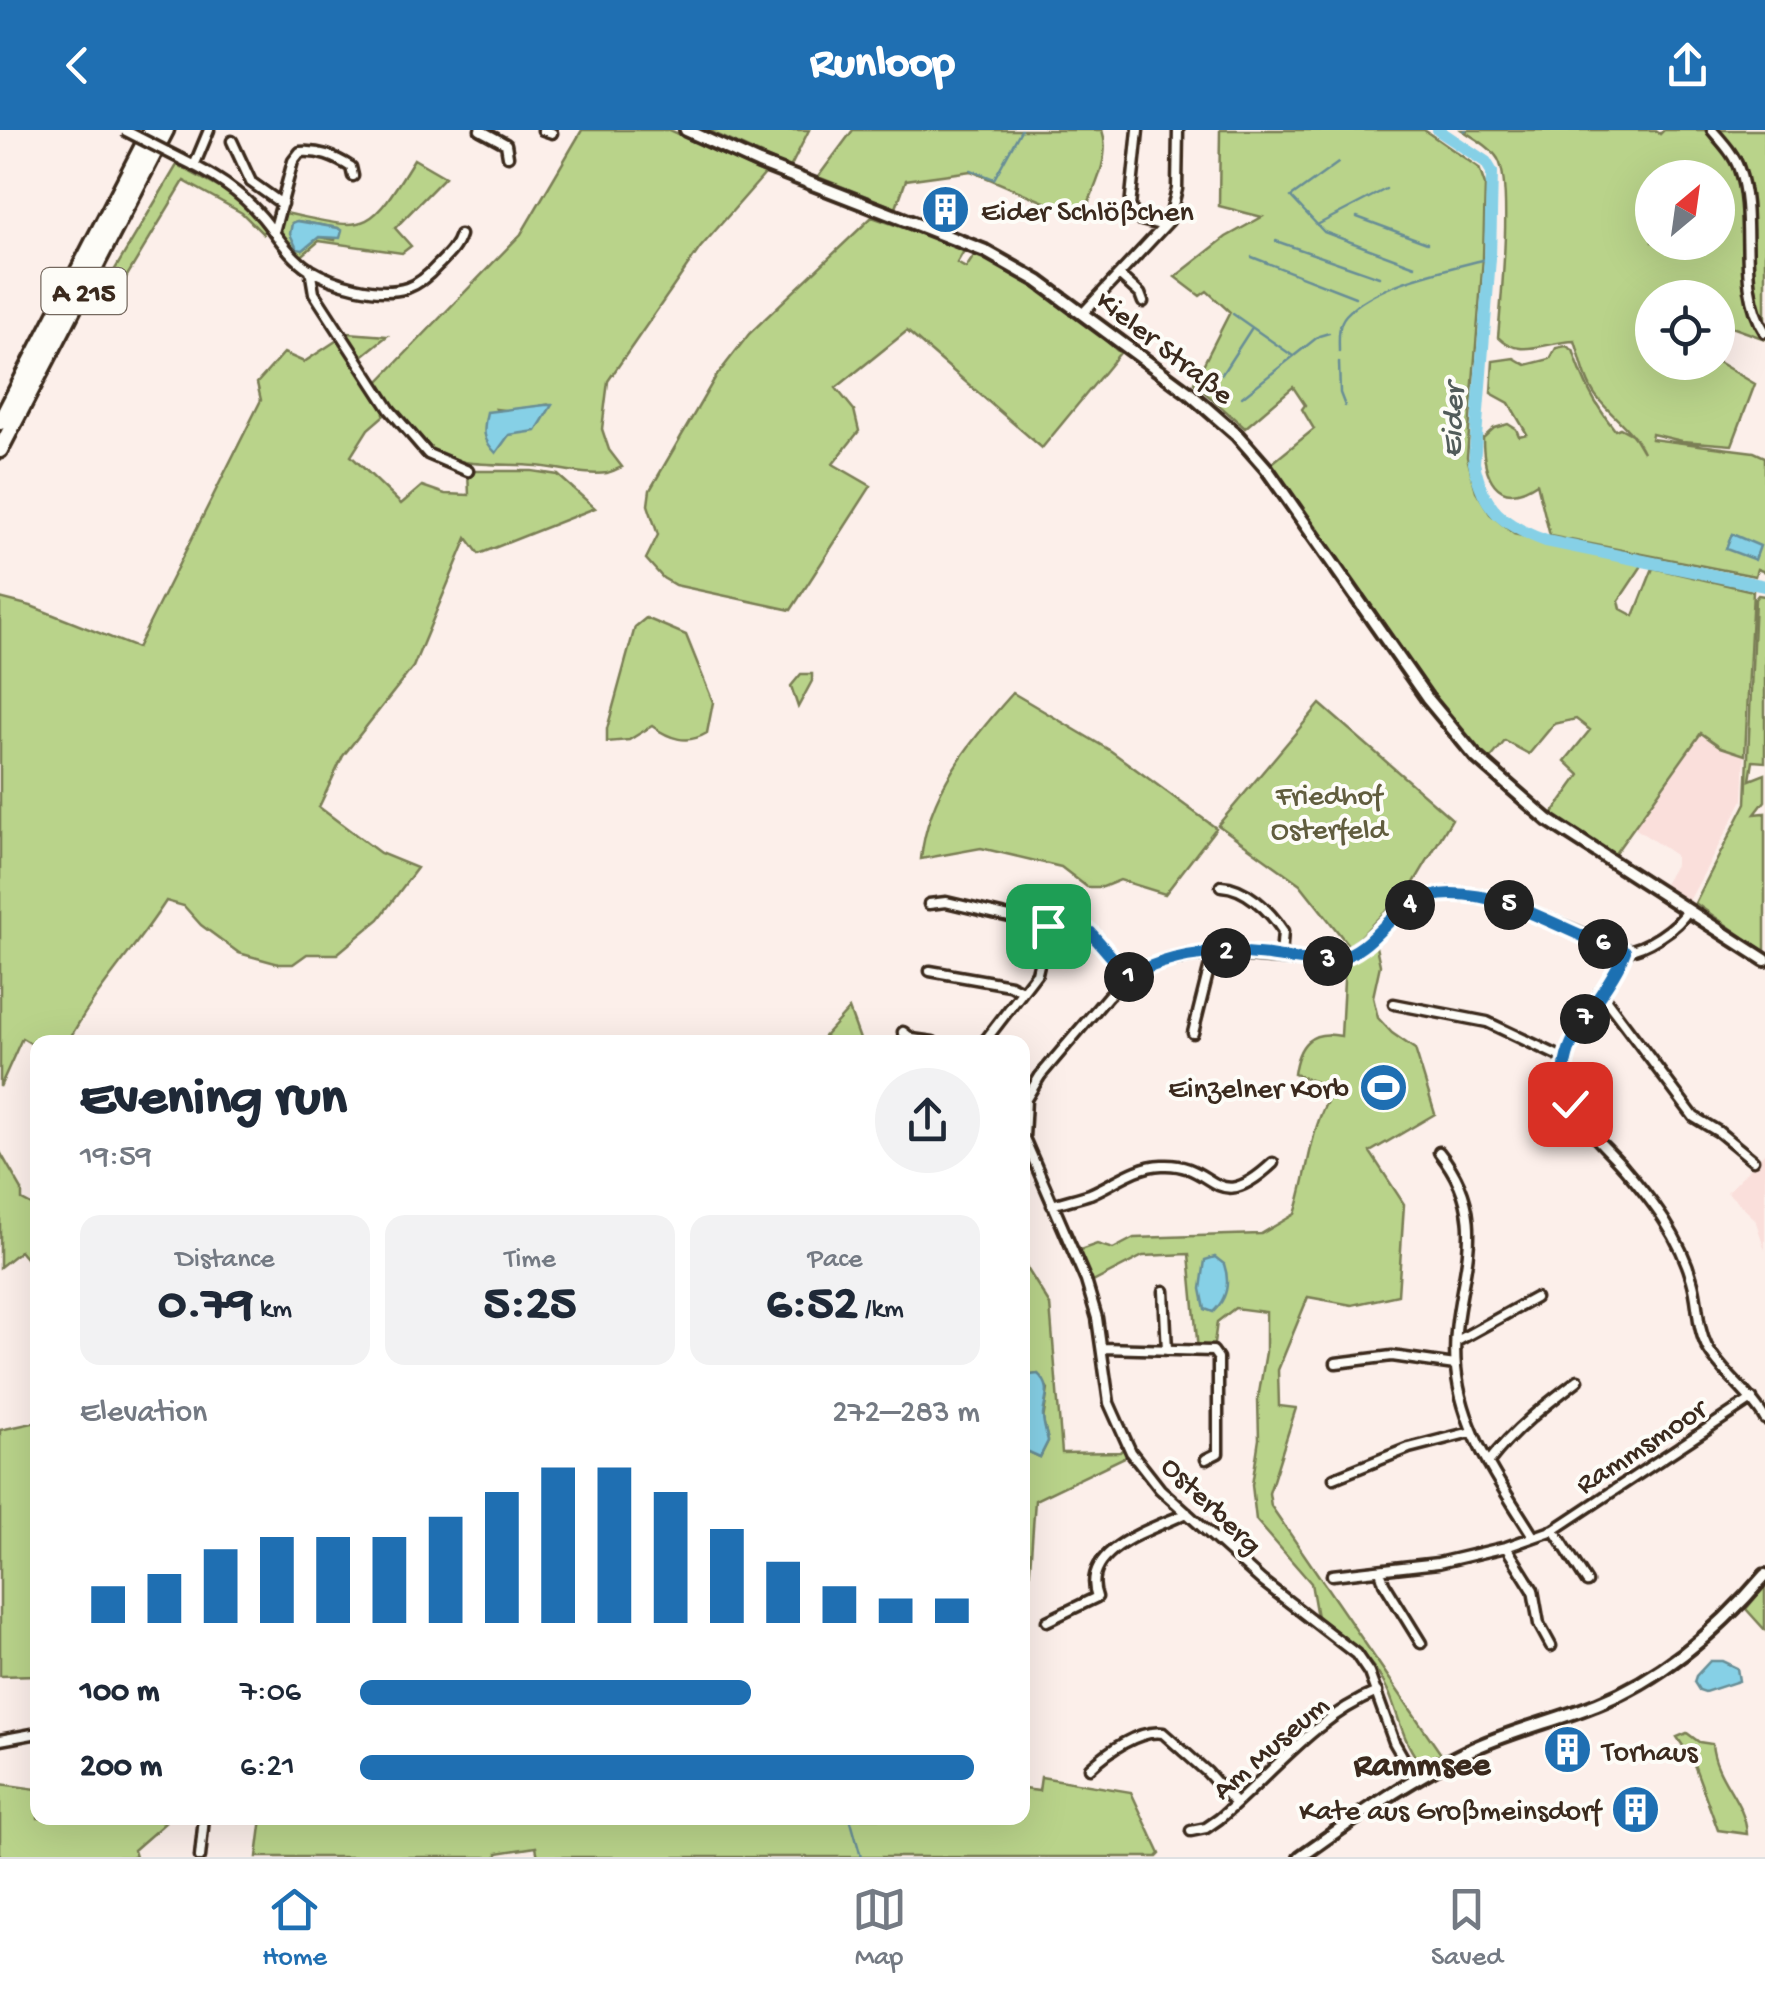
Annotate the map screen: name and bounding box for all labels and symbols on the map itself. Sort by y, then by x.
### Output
north arrow [1635,160,1735,260]
building icon: Eider Schlößchen [920,184,972,236]
place label: Eider Schlößchen [981,197,1194,232]
road number: A 215 [42,268,126,314]
street label: Kieler Straße [1087,285,1240,415]
water label: Eider [1435,378,1475,459]
park label: Friedhof Osterfeld [1271,781,1390,850]
pin: 4 [1385,880,1435,930]
pin: 5 [1484,880,1534,930]
pin [1006,884,1091,969]
pin: 6 [1578,919,1628,969]
pin: 2 [1201,928,1251,978]
pin: 3 [1303,936,1353,986]
pin: 1 [1104,952,1154,1002]
pin: 7 [1560,994,1610,1044]
sports icon: Einzelner Korb [1358,1061,1410,1113]
pin [1528,1062,1613,1147]
place label: Einzelner Korb [1168,1074,1349,1109]
street label: Rammsmoor [1570,1392,1716,1504]
street label: Osterberg [1152,1451,1268,1564]
street label: Am Museum [1207,1689,1337,1809]
building icon: Torhaus [1541,1724,1593,1776]
place label: Torhaus [1600,1737,1699,1772]
district label: Rammsee [1354,1747,1491,1788]
building icon: Kate aus Großmeinsdorf [1610,1783,1662,1835]
place label: Kate aus Großmeinsdorf [1299,1796,1604,1831]

